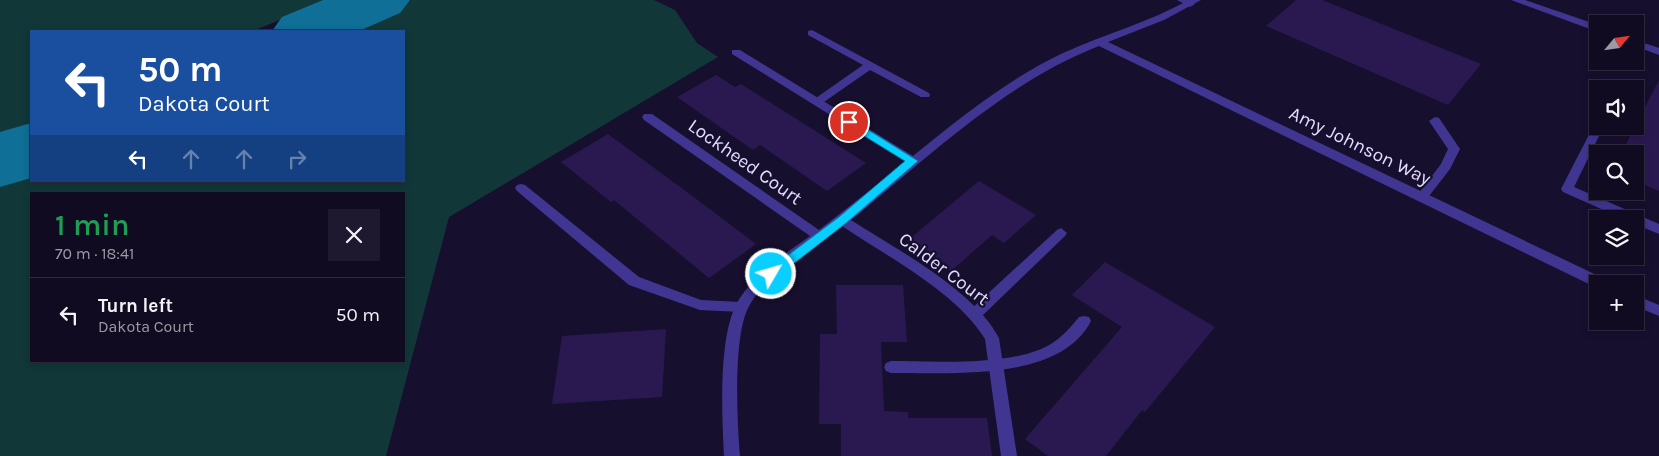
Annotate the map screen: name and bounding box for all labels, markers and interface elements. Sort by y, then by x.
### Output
north arrow [1589,15,1644,70]
map controls [1589,15,1644,330]
text: 50 m [138,49,223,90]
icon: left [55,50,120,115]
button: sound [1589,80,1644,135]
text: Dakota Court [138,91,270,117]
pin [828,101,870,143]
street label: Amy Johnson Way [1285,102,1435,190]
icon: arrive [835,108,863,136]
street label: Lockheed Court [684,115,806,209]
icon: left [124,145,152,173]
icon: ahead [177,145,205,173]
icon: ahead [230,145,258,173]
icon: right [283,145,311,173]
button: search [1589,145,1644,200]
text: 1 min [55,207,129,243]
button: close [328,209,380,261]
button: layers [1589,210,1644,265]
street label: Calder Court [895,228,993,310]
text: 70 m · 18:41 [55,244,134,263]
position arrow [744,247,796,299]
button: + [1589,275,1644,330]
text: Turn left [98,295,173,317]
icon: left [55,301,83,329]
text: 50 m [336,304,380,326]
text: Dakota Court [98,317,194,336]

